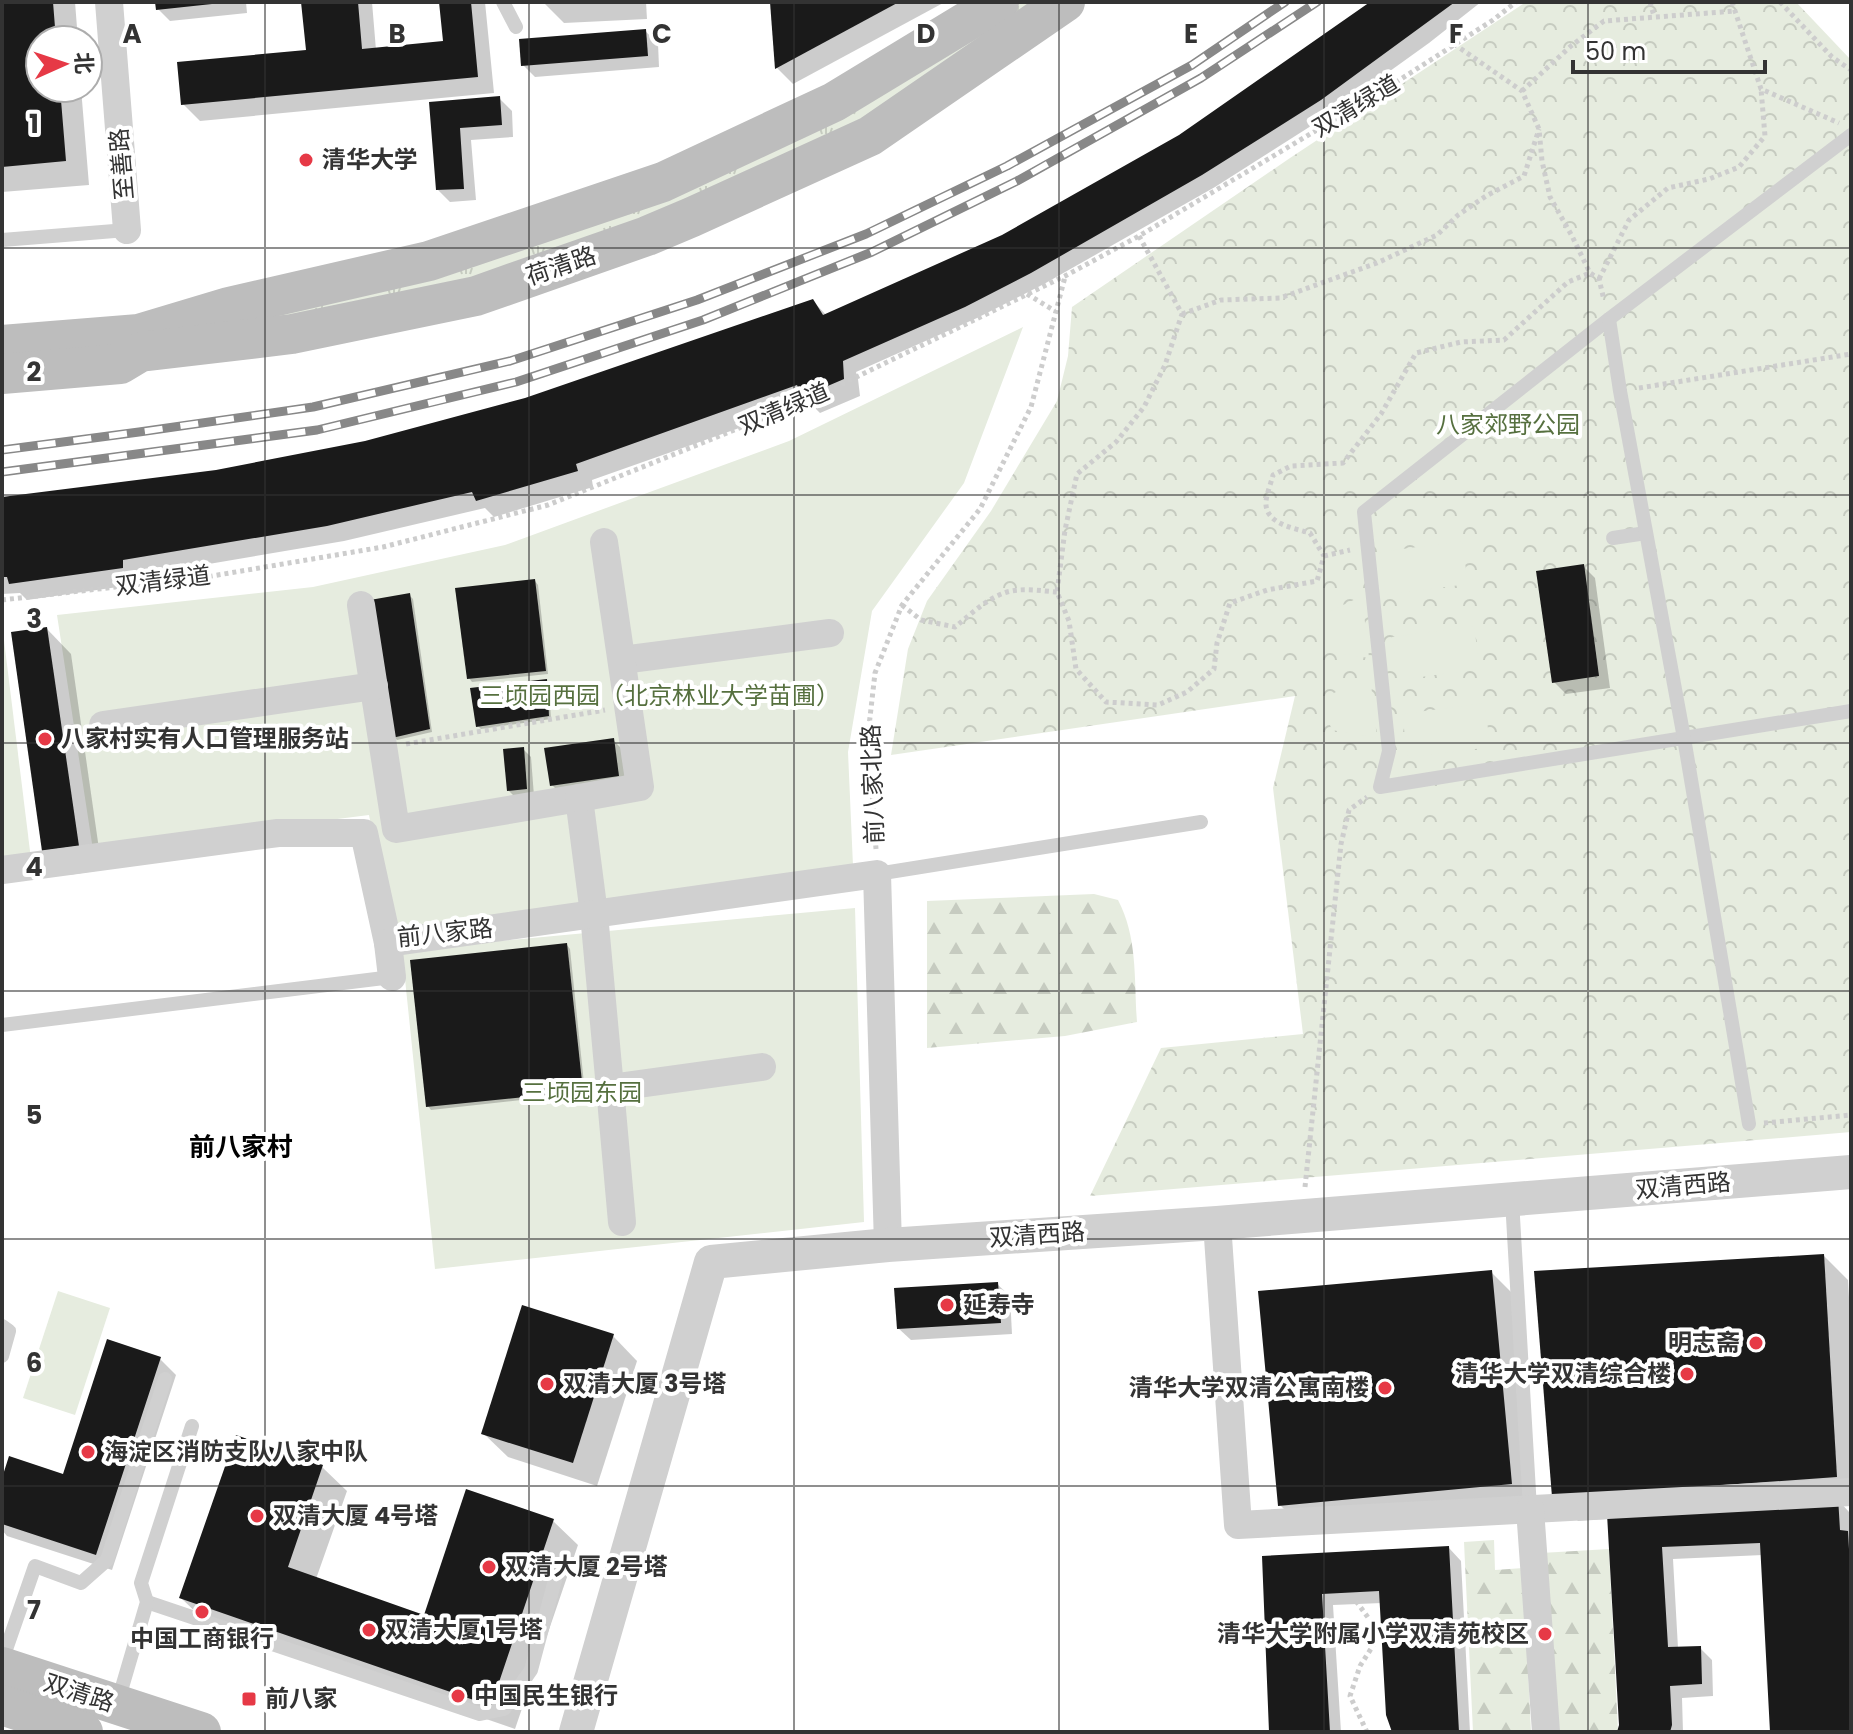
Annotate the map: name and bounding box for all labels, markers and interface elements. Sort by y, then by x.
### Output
text: A [122,16,142,52]
text: B [388,16,406,52]
text: C [652,16,672,52]
text: D [917,16,936,52]
text: E [1184,16,1198,52]
text: F [1449,16,1463,52]
north arrow [24,24,104,104]
scale bar [1573,24,1765,74]
text: 50 m [1585,35,1646,68]
text: 北 [67,51,100,75]
street label: 双清绿道 [1306,67,1405,144]
text: 1 [29,106,39,142]
street label: 至善路 [102,127,141,201]
place label: 清华大学 [322,143,418,176]
marker: 清华大学 [297,151,315,169]
street label: 荷清路 [521,238,600,293]
text: 2 [27,354,42,390]
street label: 双清绿道 [733,375,834,442]
park label: 八家郊野公园 [1436,408,1580,441]
street label: 双清绿道 [113,558,213,603]
text: 3 [26,601,42,637]
park label: 三顷园西园（北京林业大学苗圃） [480,679,840,712]
place label: 八家村实有人口管理服务站 [61,722,349,755]
street label: 前八家北路 [854,723,891,845]
marker: 八家村实有人口管理服务站 [36,730,54,748]
text: 4 [25,849,43,885]
street label: 前八家路 [395,911,494,954]
park label: 三顷园东园 [522,1076,642,1109]
text: 5 [26,1097,42,1133]
district label: 前八家村 [189,1129,293,1165]
street label: 双清西路 [1634,1165,1732,1206]
street label: 双清西路 [988,1215,1086,1254]
place label: 延寿寺 [963,1288,1035,1321]
marker: 延寿寺 [938,1296,956,1314]
place label: 明志斋 [1668,1326,1740,1359]
marker: 明志斋 [1747,1334,1765,1352]
text: 6 [26,1345,42,1381]
place label: 清华大学双清综合楼 [1455,1357,1671,1390]
marker: 清华大学双清综合楼 [1678,1365,1696,1383]
place label: 双清大厦 3号塔 [563,1367,727,1400]
place label: 清华大学双清公寓南楼 [1129,1371,1369,1404]
marker: 双清大厦 3号塔 [538,1375,556,1393]
marker: 清华大学双清公寓南楼 [1376,1379,1394,1397]
place label: 海淀区消防支队八家中队 [104,1435,368,1468]
marker: 海淀区消防支队八家中队 [79,1443,97,1461]
place label: 双清大厦 4号塔 [273,1499,438,1532]
marker: 双清大厦 4号塔 [248,1507,266,1525]
place label: 双清大厦 2号塔 [505,1550,668,1583]
marker: 双清大厦 2号塔 [480,1558,498,1576]
text: 7 [27,1592,41,1628]
marker: 中国工商银行 [193,1603,211,1621]
place label: 双清大厦 1号塔 [385,1613,543,1646]
place label: 清华大学附属小学双清苑校区 [1217,1617,1529,1650]
marker: 双清大厦 1号塔 [360,1621,378,1639]
place label: 中国工商银行 [130,1622,274,1655]
marker: 清华大学附属小学双清苑校区 [1536,1625,1554,1643]
street label: 双清路 [40,1666,118,1719]
place label: 中国民生银行 [474,1679,618,1712]
place label: 前八家 [265,1682,337,1715]
marker: 中国民生银行 [449,1687,467,1705]
marker: 前八家 [240,1690,258,1708]

